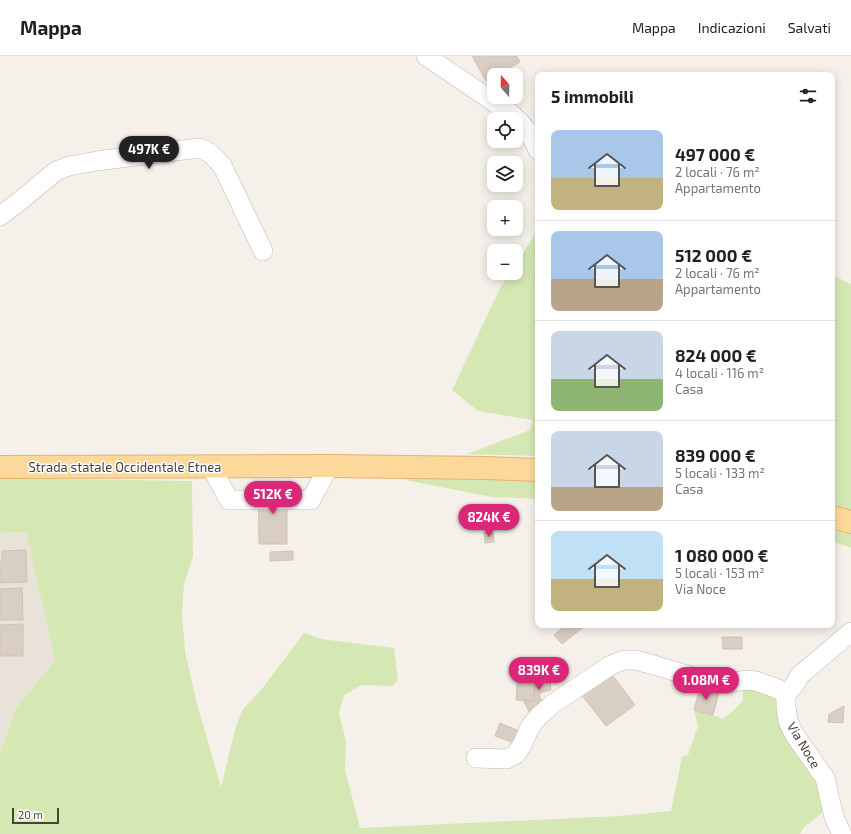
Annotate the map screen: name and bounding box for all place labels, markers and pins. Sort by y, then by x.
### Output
pin: 497K € [116,136,182,170]
pin: 512K € [240,481,306,515]
pin: 824K € [456,504,522,538]
pin: 839K € [506,657,572,691]
pin: 1.08M € [669,667,743,701]

